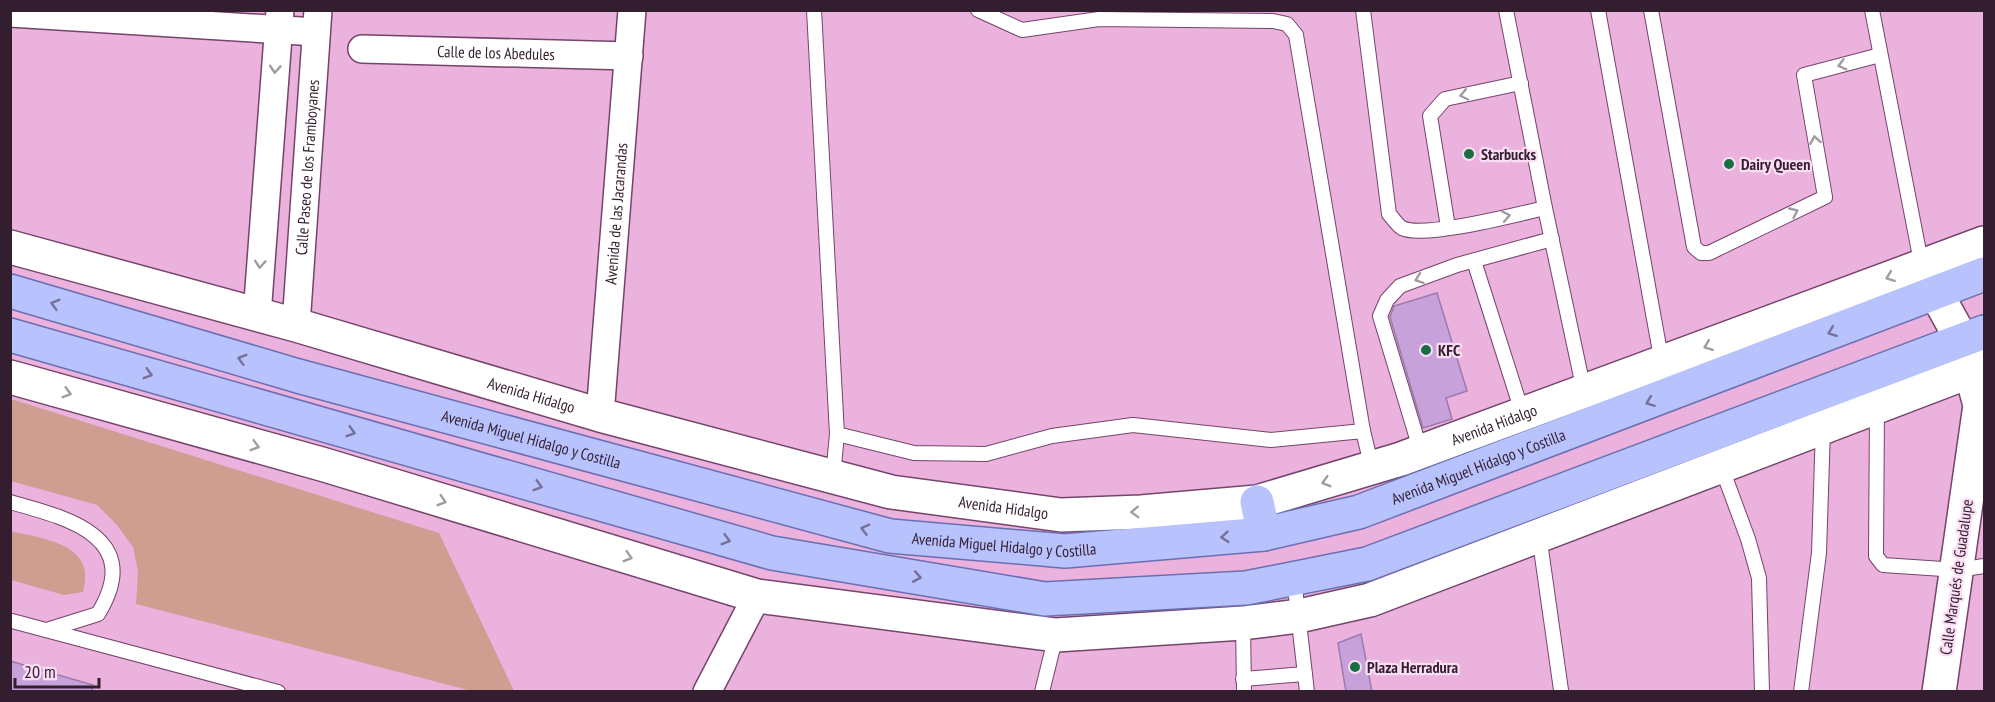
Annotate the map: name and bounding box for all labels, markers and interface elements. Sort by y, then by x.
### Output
street label: Calle de los Abedules [437,41,555,64]
one-way arrow [1837,58,1848,70]
one-way arrow [269,65,282,74]
street label: Calle Paseo de los Framboyanes [291,79,323,256]
one-way arrow [1459,88,1469,101]
one-way arrow [1809,135,1822,145]
street label: Avenida de las Jacarandas [600,142,631,285]
place label: Starbucks [1481,144,1536,164]
marker: Starbucks [1462,147,1476,161]
place label: Dairy Queen [1741,154,1810,174]
marker: Dairy Queen [1722,157,1736,171]
one-way arrow [1787,208,1798,220]
one-way arrow [1500,210,1510,223]
one-way arrow [254,259,267,268]
one-way arrow [1885,270,1896,282]
one-way arrow [1414,272,1424,285]
one-way arrow [50,299,61,311]
one-way arrow [1827,325,1838,338]
one-way arrow [1703,339,1714,351]
place label: KFC [1438,340,1461,360]
marker: KFC [1419,343,1433,357]
one-way arrow [237,354,248,366]
one-way arrow [142,367,153,379]
street label: Avenida Hidalgo [485,372,578,417]
one-way arrow [61,386,72,398]
one-way arrow [1645,394,1655,407]
street label: Avenida Hidalgo [1448,399,1540,450]
street label: Avenida Miguel Hidalgo y Costilla [440,405,623,473]
street label: Avenida Miguel Hidalgo y Costilla [1388,424,1568,509]
one-way arrow [345,425,356,437]
one-way arrow [249,439,259,451]
one-way arrow [1321,475,1332,487]
one-way arrow [532,479,543,491]
street label: Avenida Hidalgo [957,491,1050,523]
one-way arrow [436,494,447,506]
street label: Calle Marqués de Guadalupe [1935,498,1977,656]
one-way arrow [1130,506,1139,519]
one-way arrow [860,524,871,536]
street label: Avenida Miguel Hidalgo y Costilla [911,528,1097,561]
one-way arrow [1221,530,1230,543]
one-way arrow [721,532,731,545]
one-way arrow [622,550,633,562]
one-way arrow [912,571,921,583]
scale bar [15,651,99,689]
place label: Plaza Herradura [1367,657,1458,677]
text: 20 m [24,660,56,683]
marker: Plaza Herradura [1348,660,1362,674]

